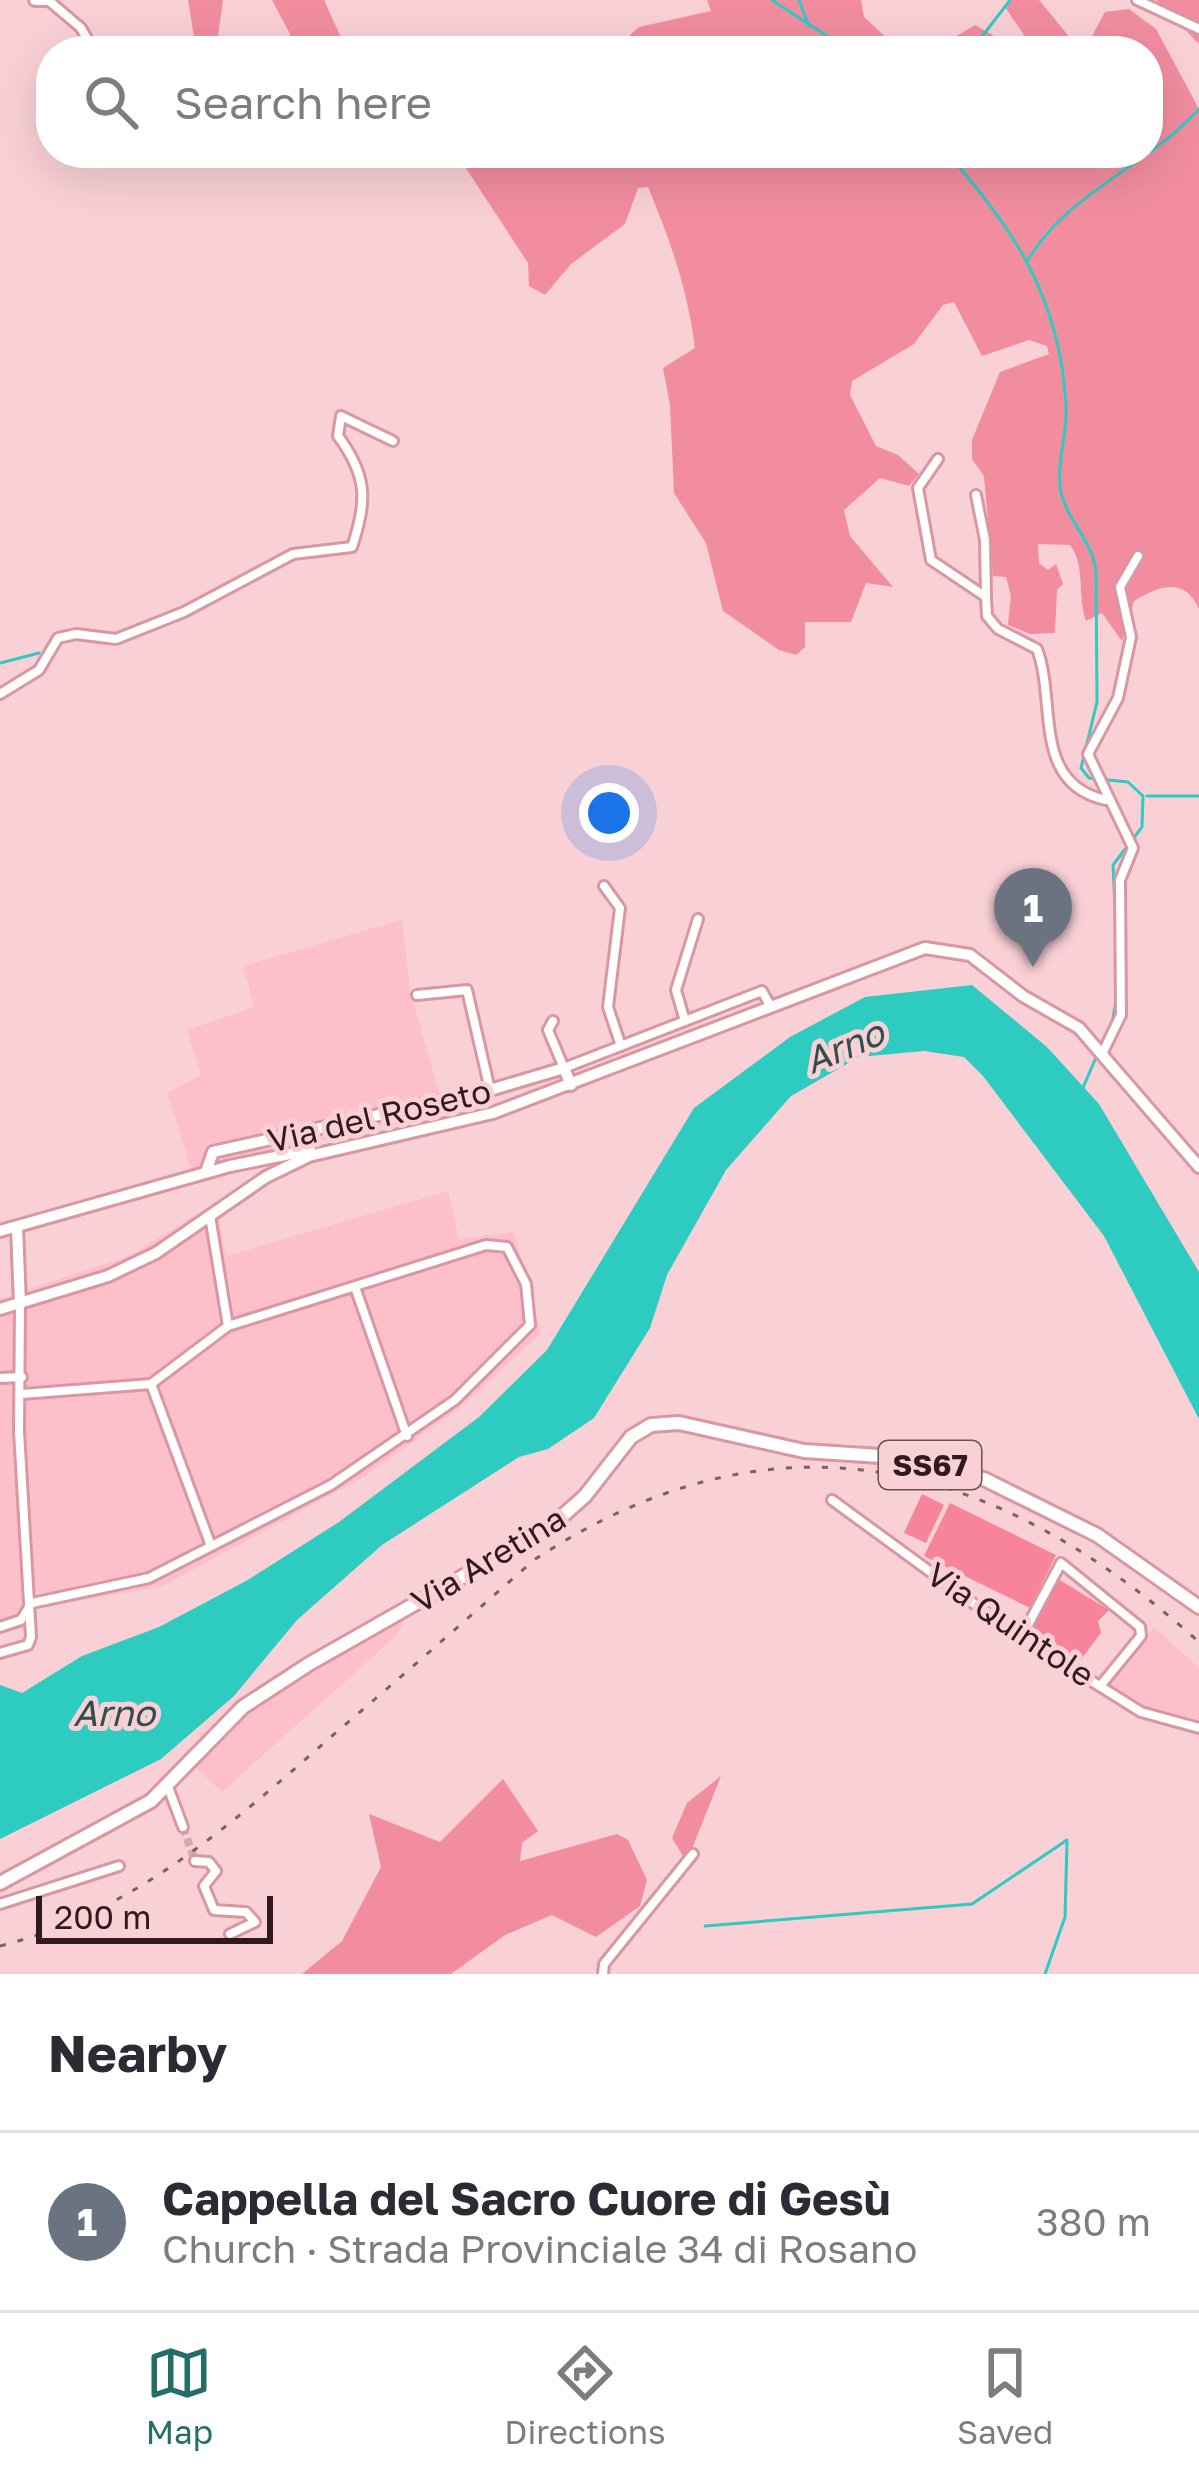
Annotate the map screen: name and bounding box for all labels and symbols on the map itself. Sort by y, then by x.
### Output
your location [579,783,639,843]
pin: 1 [994,868,1072,967]
water label: Arno [798,1009,892,1082]
street label: Via del Roseto [264,1070,494,1160]
road number: SS67 [879,1441,981,1489]
street label: Via Aretina [404,1498,572,1620]
street label: Via Quintole [920,1554,1102,1694]
water label: Arno [73,1691,157,1734]
scale bar [36,1890,273,1943]

